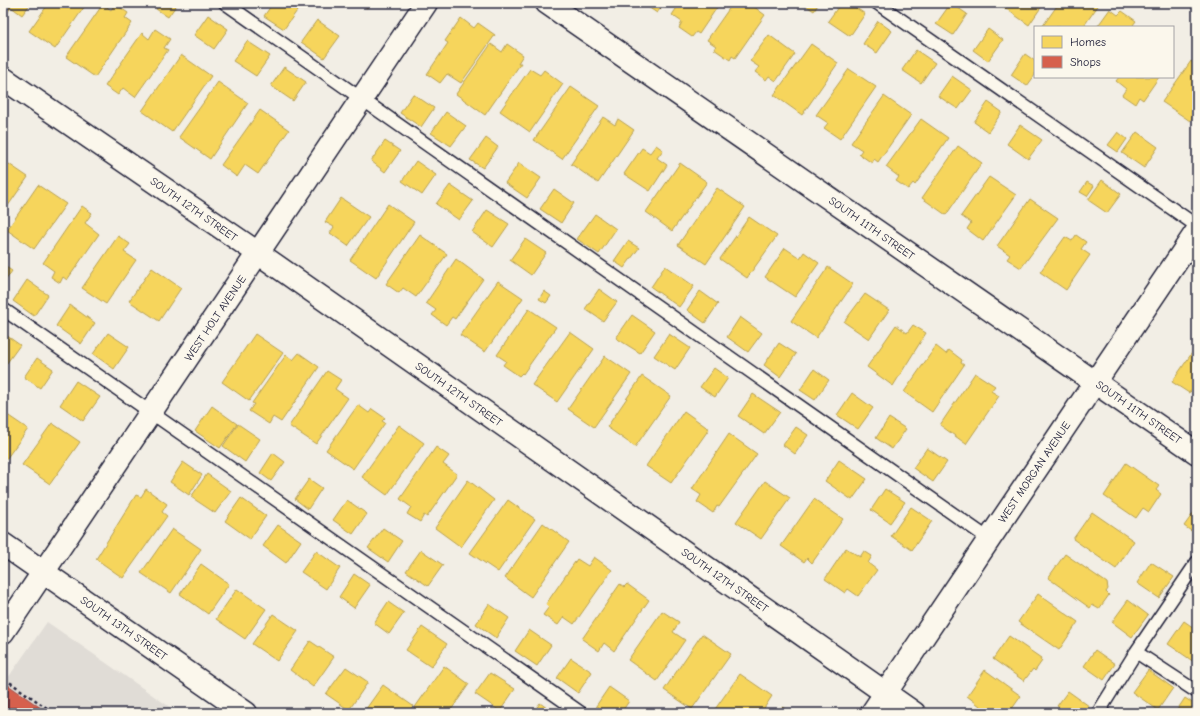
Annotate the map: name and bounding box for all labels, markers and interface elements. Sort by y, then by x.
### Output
legend [1034,26,1174,78]
text: Homes [1070,35,1106,49]
text: Shops [1070,55,1101,69]
street label: SOUTH 12TH STREET [148,175,240,244]
street label: SOUTH 11TH STREET [826,194,917,263]
street label: WEST HOLT AVENUE [182,273,249,364]
street label: SOUTH 12TH STREET [413,360,505,429]
street label: SOUTH 11TH STREET [1093,378,1184,447]
street label: WEST MORGAN AVENUE [996,419,1073,525]
street label: SOUTH 12TH STREET [679,546,771,615]
street label: SOUTH 13TH STREET [78,594,170,663]

